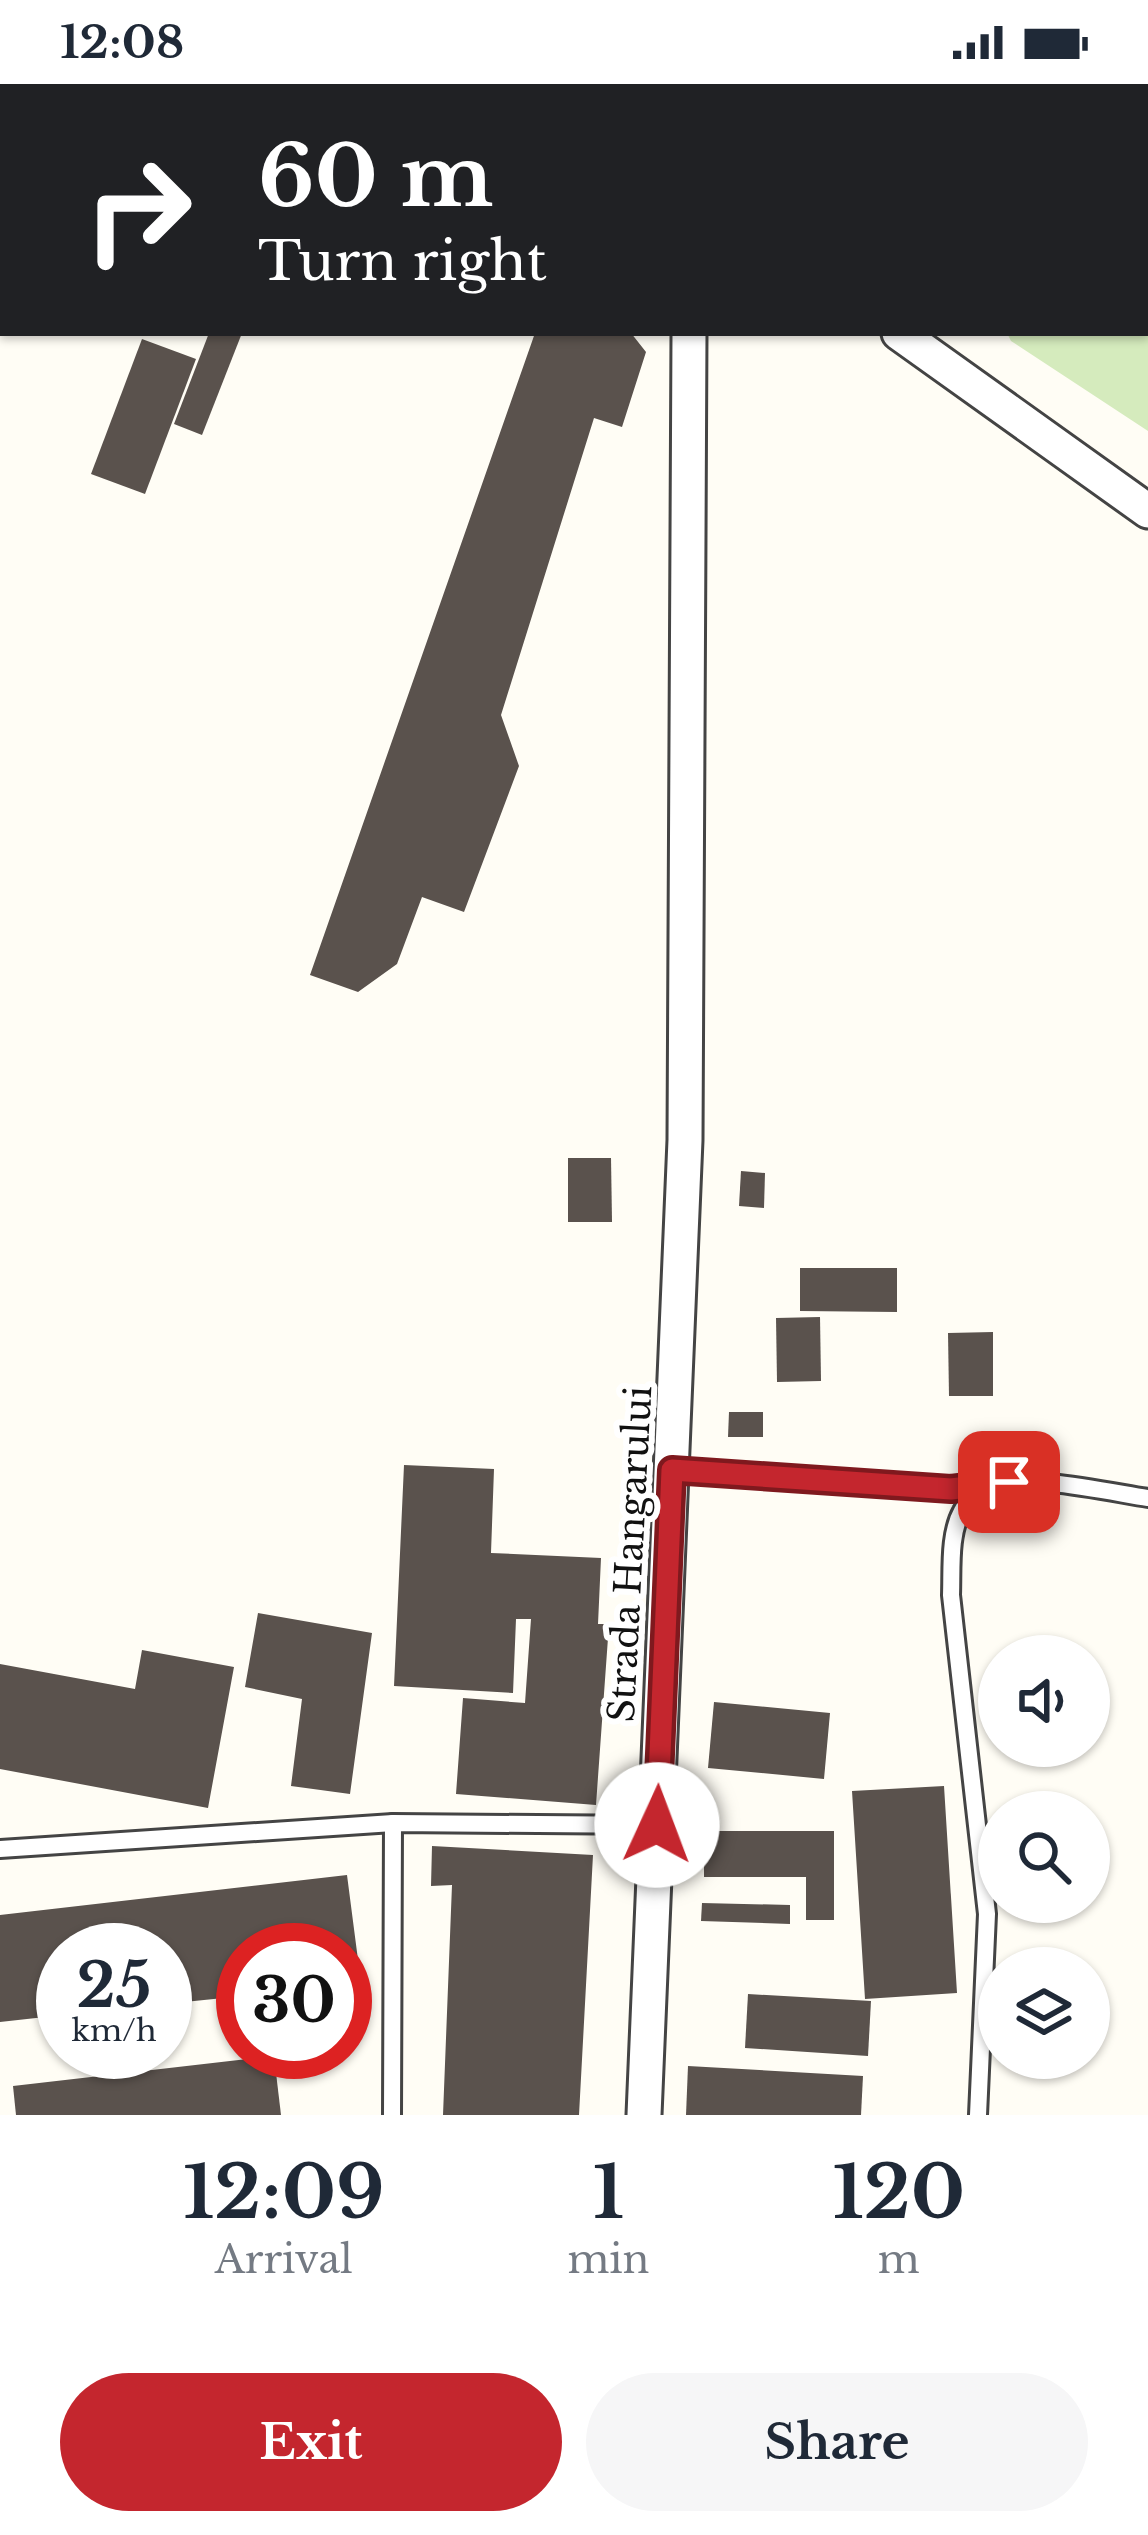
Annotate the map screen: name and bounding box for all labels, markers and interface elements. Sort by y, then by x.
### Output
text: 12:08 [60,14,184,70]
text: 60 m [258,125,493,229]
icon: right [60,132,216,288]
text: Turn right [258,228,547,295]
street label: Strada Hangarului [599,1385,661,1723]
pin [958,1431,1060,1533]
icon: arrive [976,1449,1042,1515]
map controls [978,1635,1110,2079]
button: sound [978,1635,1110,1767]
position arrow [594,1762,720,1888]
button: search [978,1791,1110,1923]
speed limit sign: 30 [216,1923,372,2079]
button: layers [978,1947,1110,2079]
text: 25 [77,1949,151,2023]
text: km/h [71,2012,157,2049]
text: 12:09 [183,2148,385,2237]
text: 1 [593,2148,624,2237]
text: 120 [832,2148,965,2237]
text: Arrival [215,2235,353,2284]
text: min [567,2235,649,2284]
text: m [878,2235,920,2284]
button: Exit [60,2373,562,2511]
button: Share [586,2373,1088,2511]

